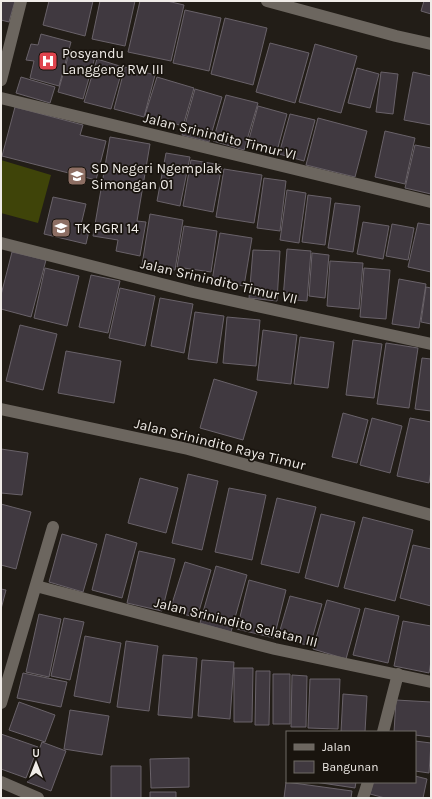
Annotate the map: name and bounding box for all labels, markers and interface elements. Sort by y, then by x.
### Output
place label: Posyandu Langgeng RW III [62,45,164,78]
hospital icon: Posyandu Langgeng RW III [37,50,59,72]
street label: Jalan Srinindito Timur VI [142,109,298,164]
place label: SD Negeri Ngemplak Simongan 01 [91,160,222,193]
school or university icon: SD Negeri Ngemplak Simongan 01 [66,165,88,187]
school or university icon: TK PGRI 14 [50,217,72,239]
place label: TK PGRI 14 [75,220,139,237]
street label: Jalan Srinindito Timur VII [138,255,299,308]
street label: Jalan Srinindito Raya Timur [132,415,308,474]
street label: Jalan Srinindito Selatan III [152,594,319,651]
legend [286,731,416,783]
text: Jalan [322,740,351,754]
north arrow [16,743,56,783]
text: U [32,747,40,760]
text: Bangunan [322,760,378,774]

